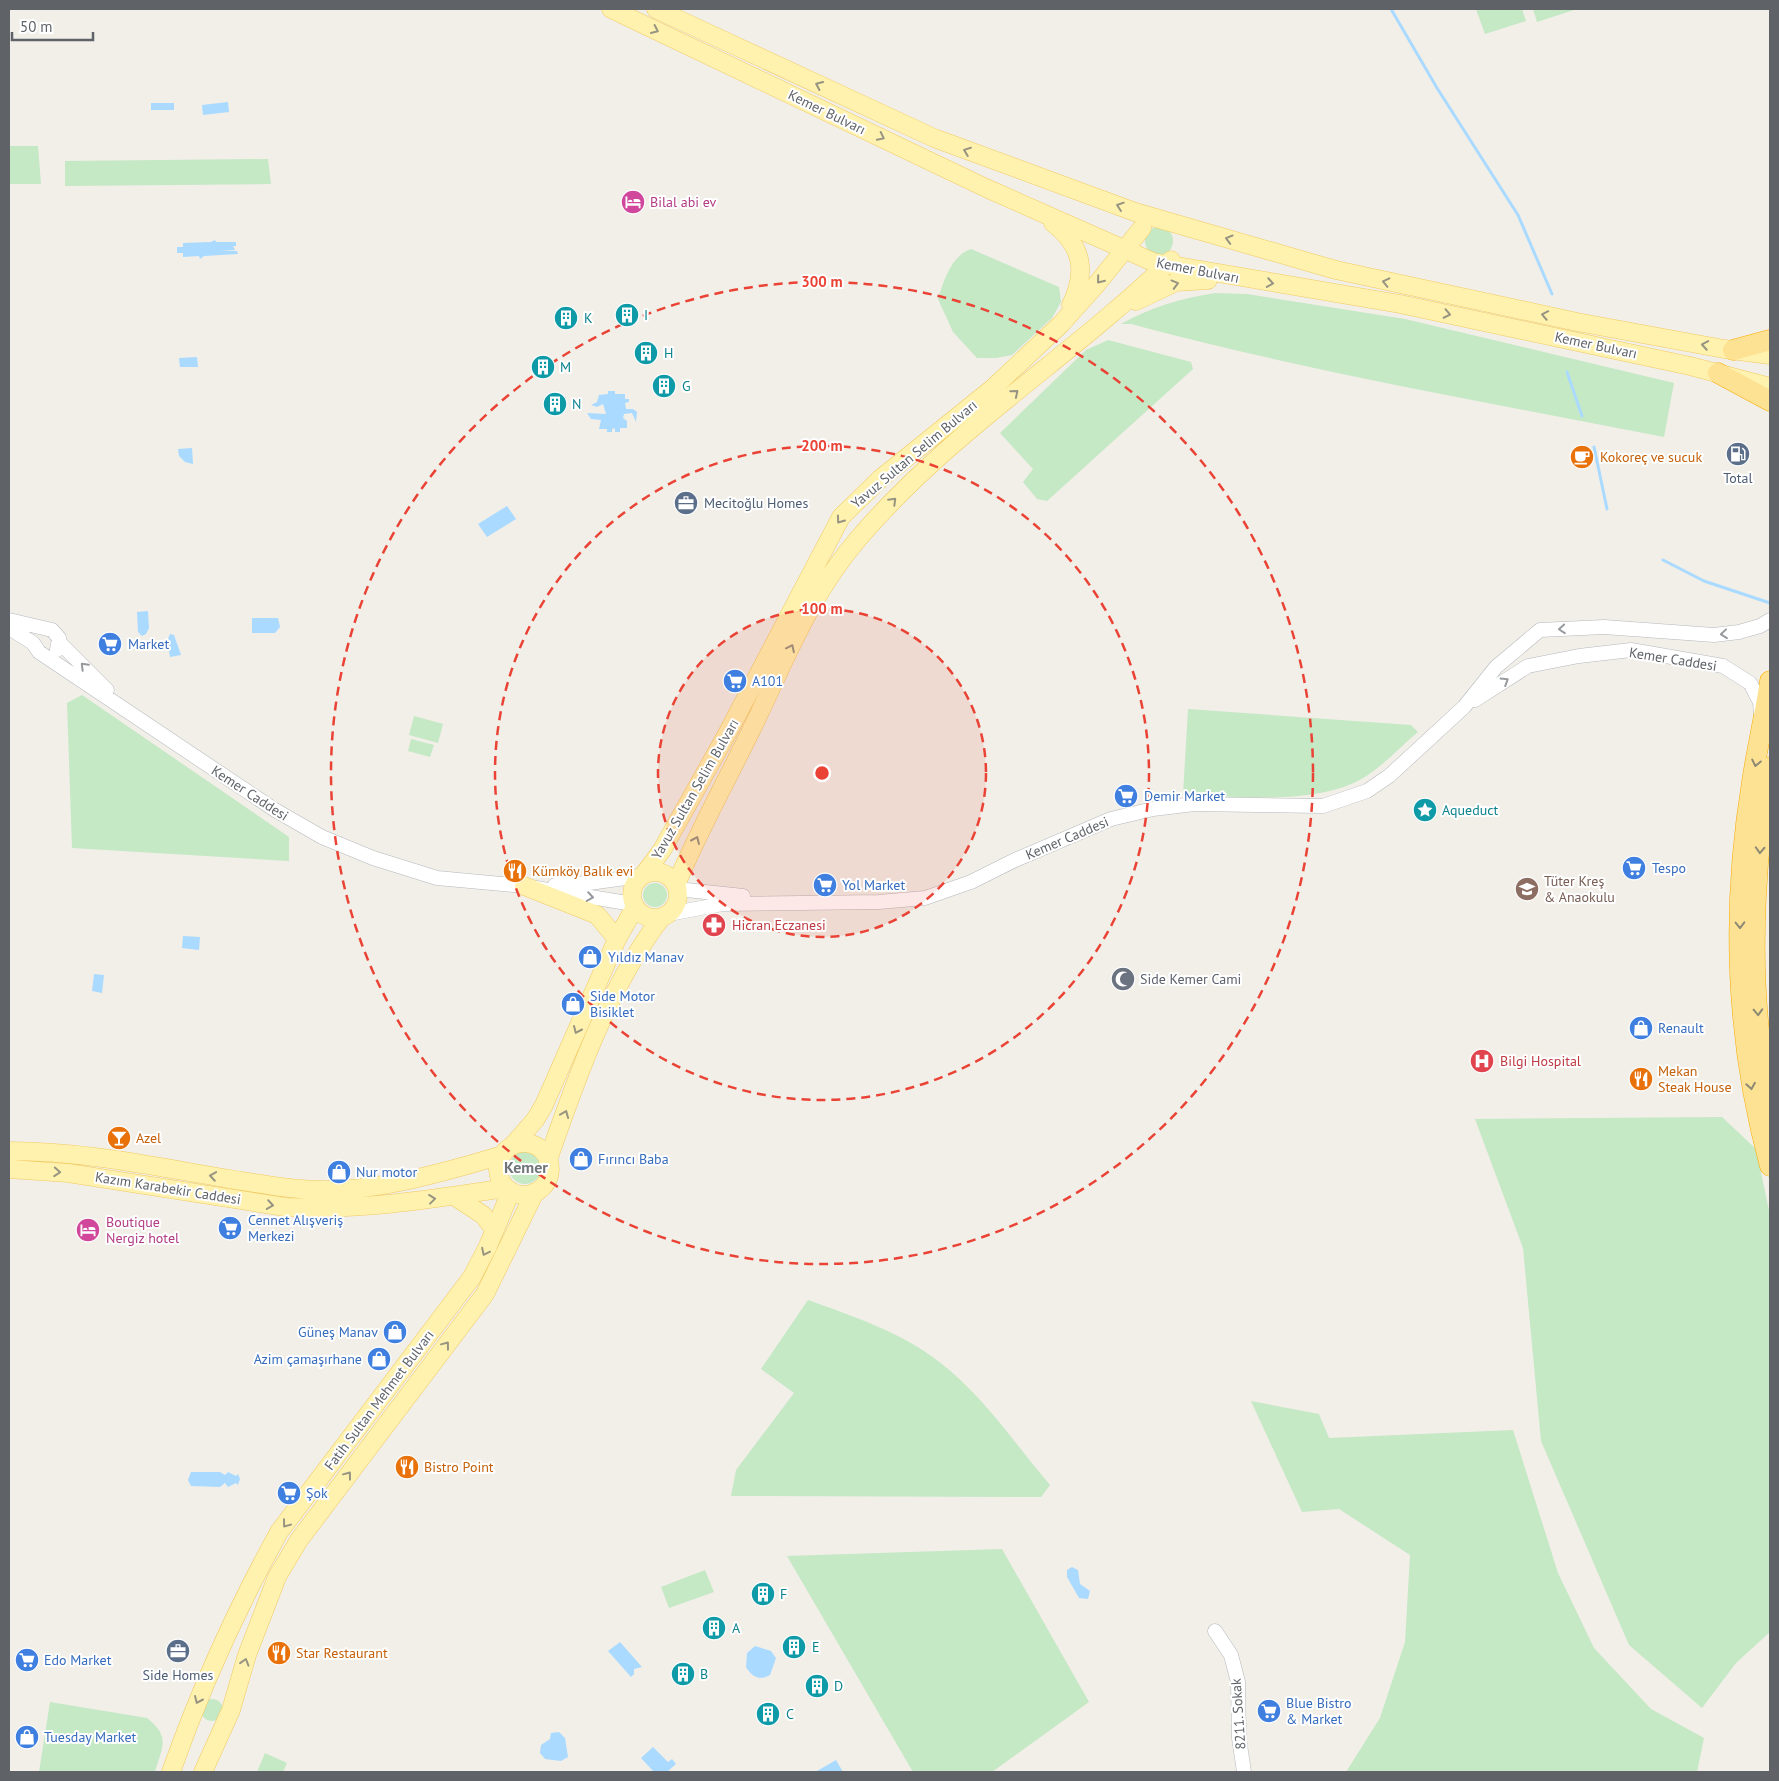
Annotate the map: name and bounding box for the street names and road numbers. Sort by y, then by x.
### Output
street label: Kemer Bulvarı [785,86,869,138]
street label: Kemer Bulvarı [1155,253,1241,287]
street label: Kemer Bulvarı [1553,327,1639,363]
street label: Yavuz Sultan Selim Bulvarı [847,396,981,512]
street label: Kemer Caddesi [1628,643,1718,675]
street label: Yavuz Sultan Selim Bulvarı [647,716,743,862]
street label: Kemer Caddesi [208,761,292,825]
street label: Kemer Caddesi [1023,812,1111,864]
street label: Kazım Karabekir Caddesi [94,1168,242,1208]
street label: Fatih Sultan Mehmet Bulvarı [320,1326,438,1474]
street label: 8211. Sokak [1227,1677,1249,1750]

